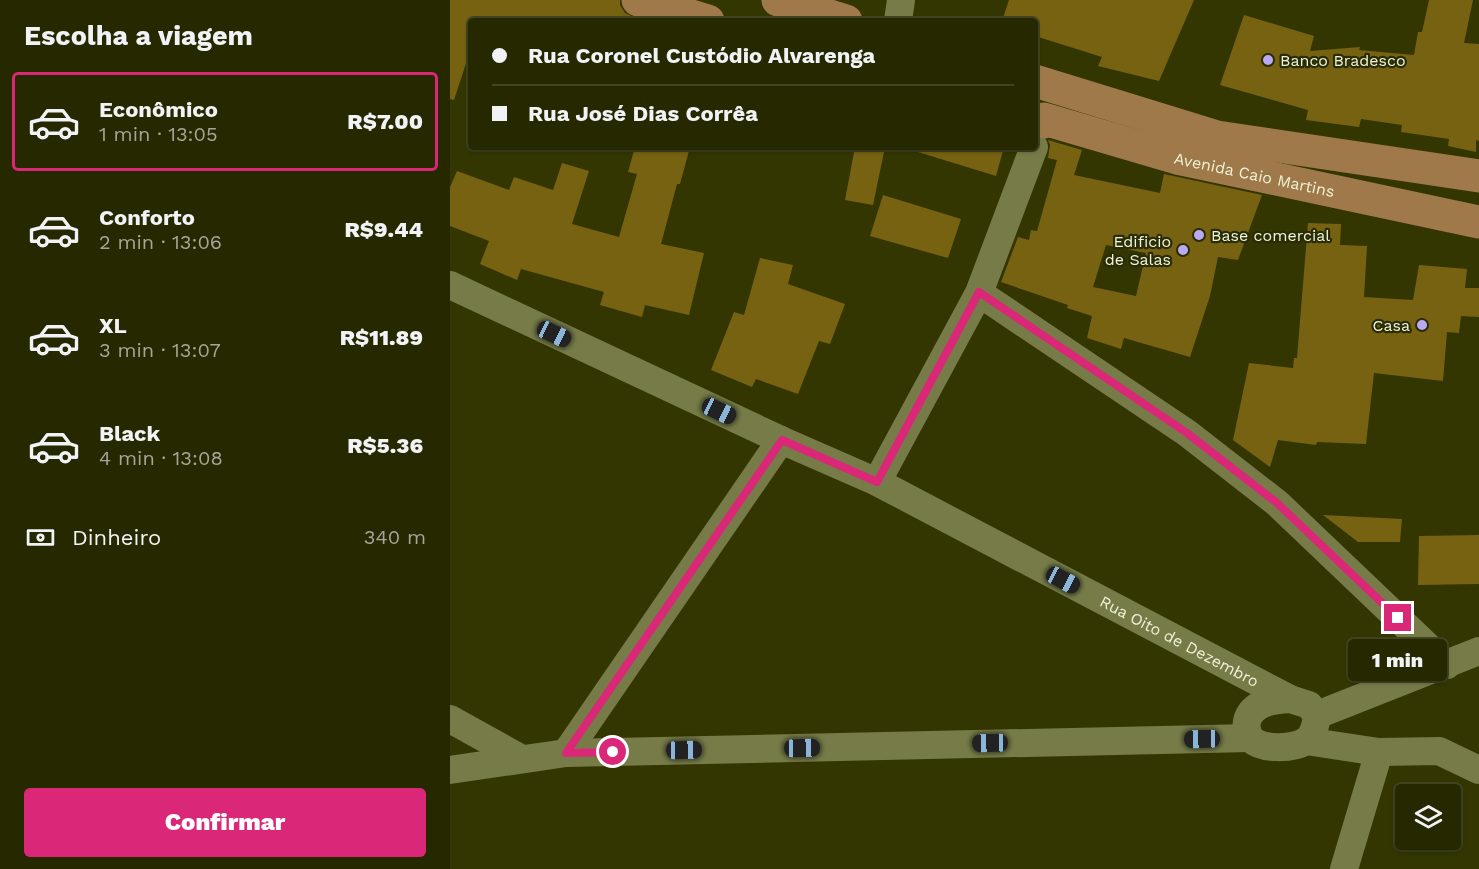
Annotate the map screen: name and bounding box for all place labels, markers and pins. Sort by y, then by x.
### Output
place label: Banco Bradesco [1280,51,1406,70]
marker: Banco Bradesco [1261,53,1275,67]
place label: Base comercial [1211,226,1330,245]
marker: Base comercial [1192,228,1206,242]
place label: Edificio de Salas [1105,232,1171,269]
marker: Edificio de Salas [1176,243,1190,257]
place label: Casa [1372,316,1410,335]
marker: Casa [1415,318,1429,332]

